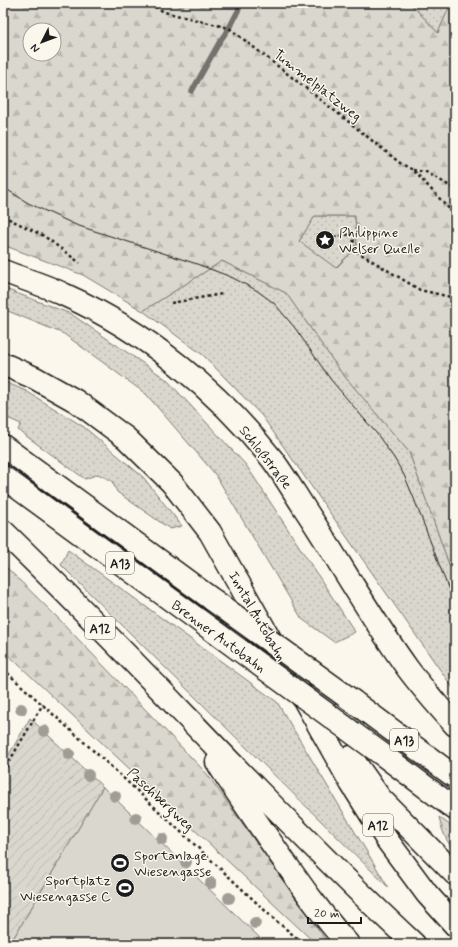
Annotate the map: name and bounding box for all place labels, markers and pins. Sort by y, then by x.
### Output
place label: Philippine Welser Quelle [339,224,420,258]
place icon: Philippine Welser Quelle [314,229,336,251]
place label: Sportanlage Wiesengasse [134,847,211,881]
sports icon: Sportanlage Wiesengasse [109,852,131,874]
place label: Sportplatz Wiesengasse C [20,872,111,906]
sports icon: Sportplatz Wiesengasse C [114,877,136,899]

